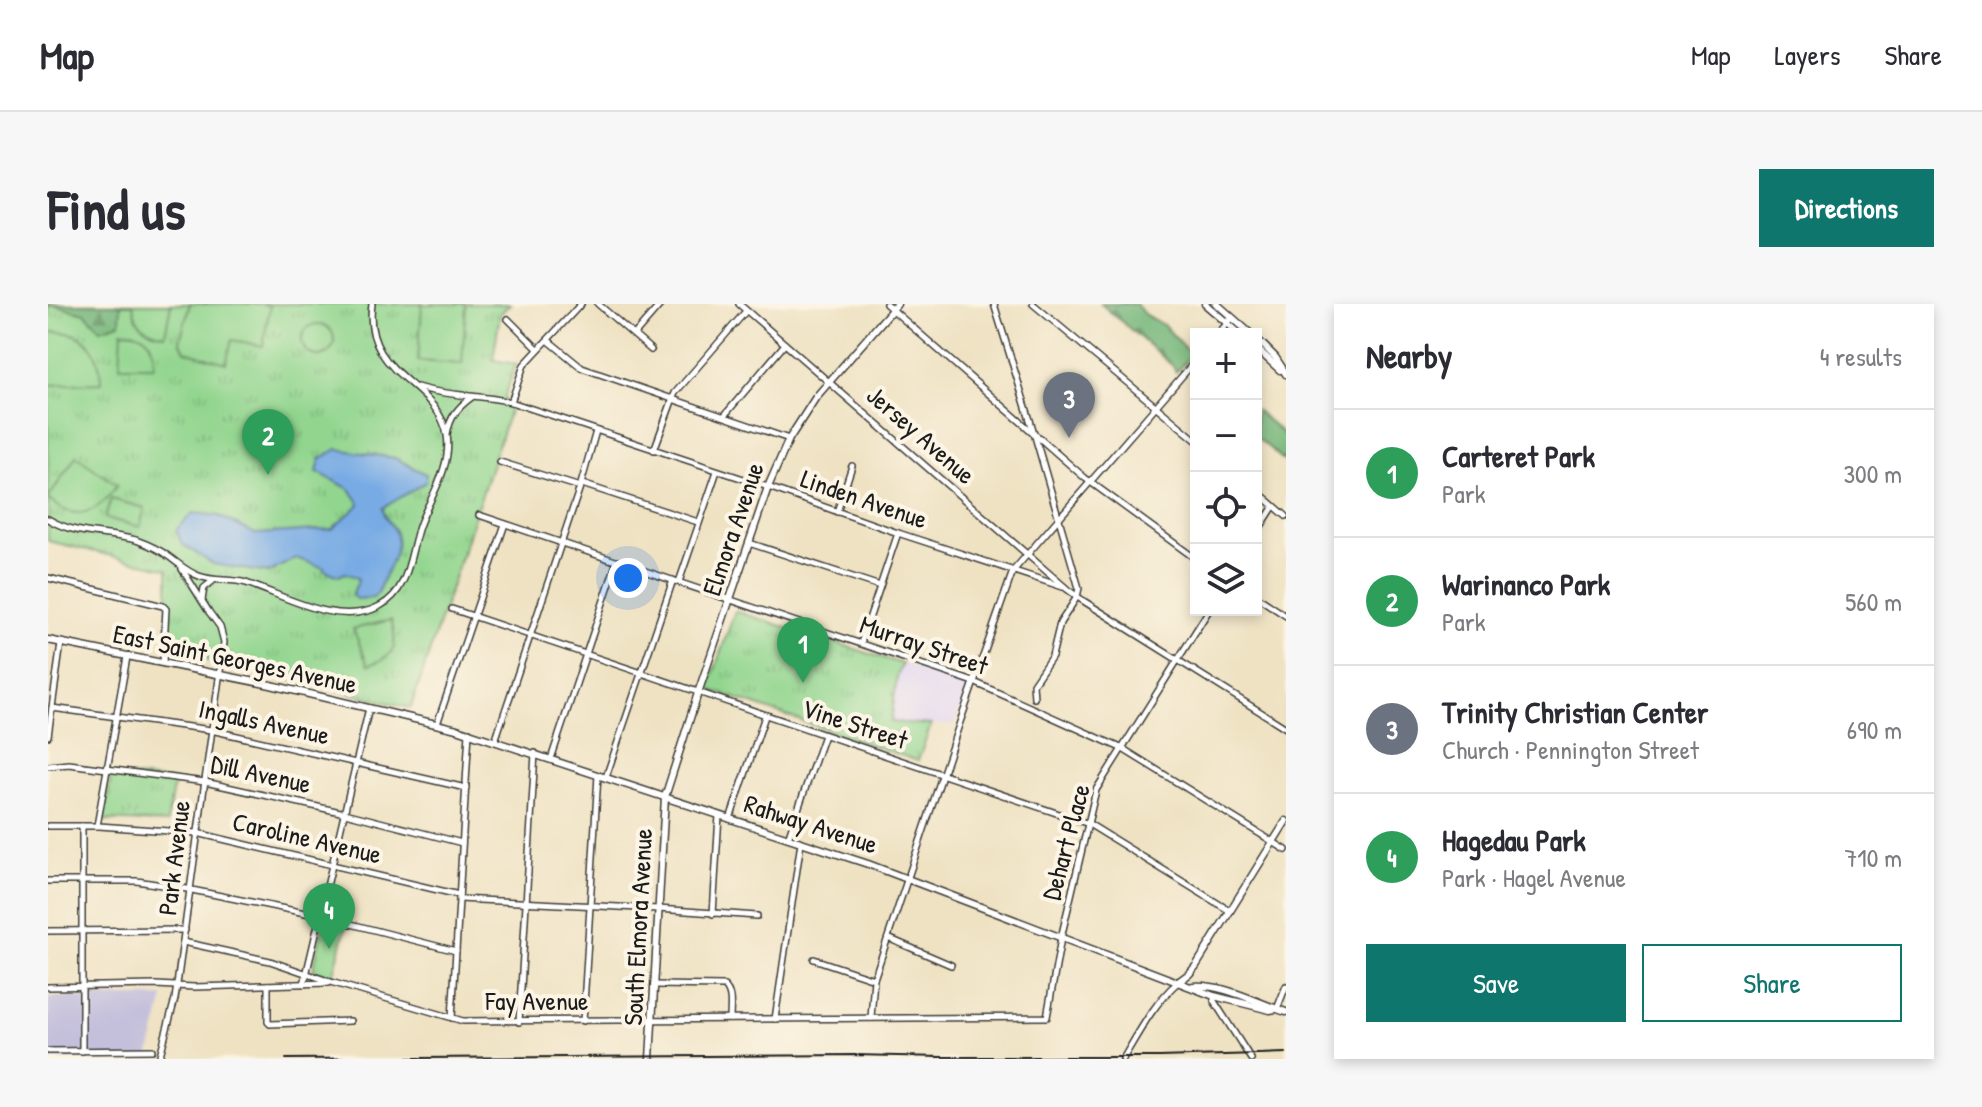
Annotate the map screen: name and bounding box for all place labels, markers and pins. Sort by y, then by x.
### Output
pin: 3 [1043,372,1095,438]
pin: 2 [242,409,294,475]
pin: 1 [777,617,829,683]
pin: 4 [303,883,355,949]

